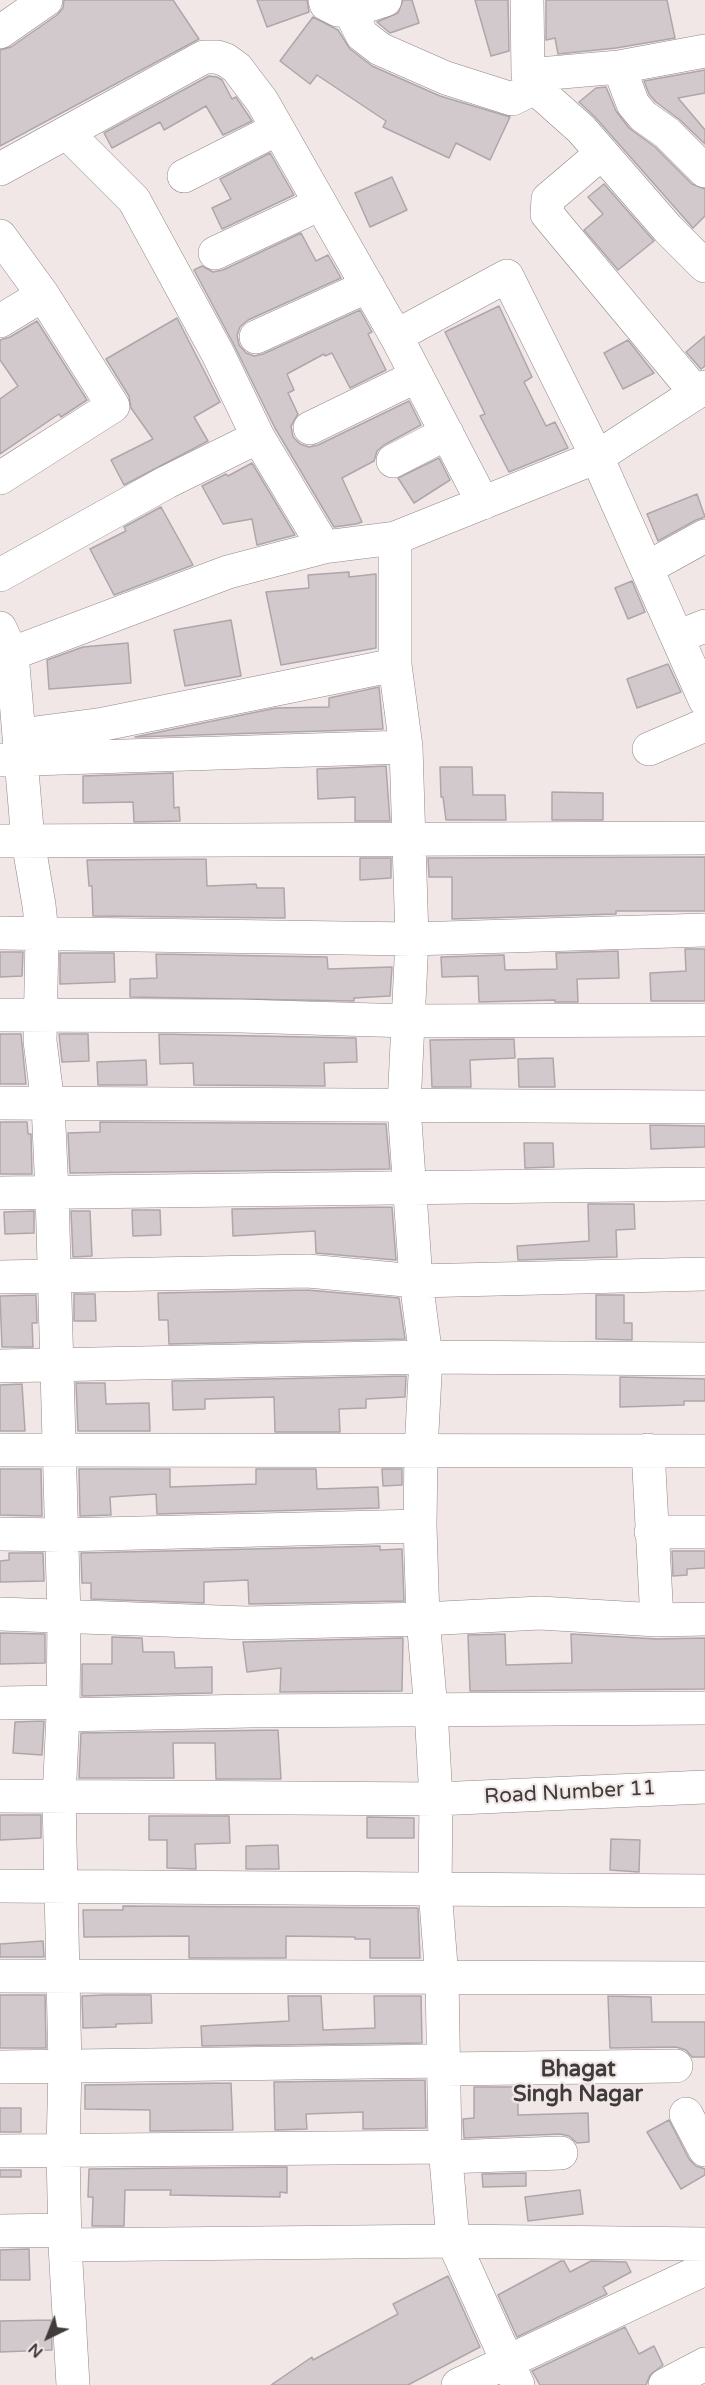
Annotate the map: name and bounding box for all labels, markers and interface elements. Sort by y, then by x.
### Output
street label: Road Number 11 [484,1776,656,1810]
district label: Bhagat Singh Nagar [513,2057,643,2108]
north arrow [18,2307,78,2367]
text: N [24,2338,47,2362]

